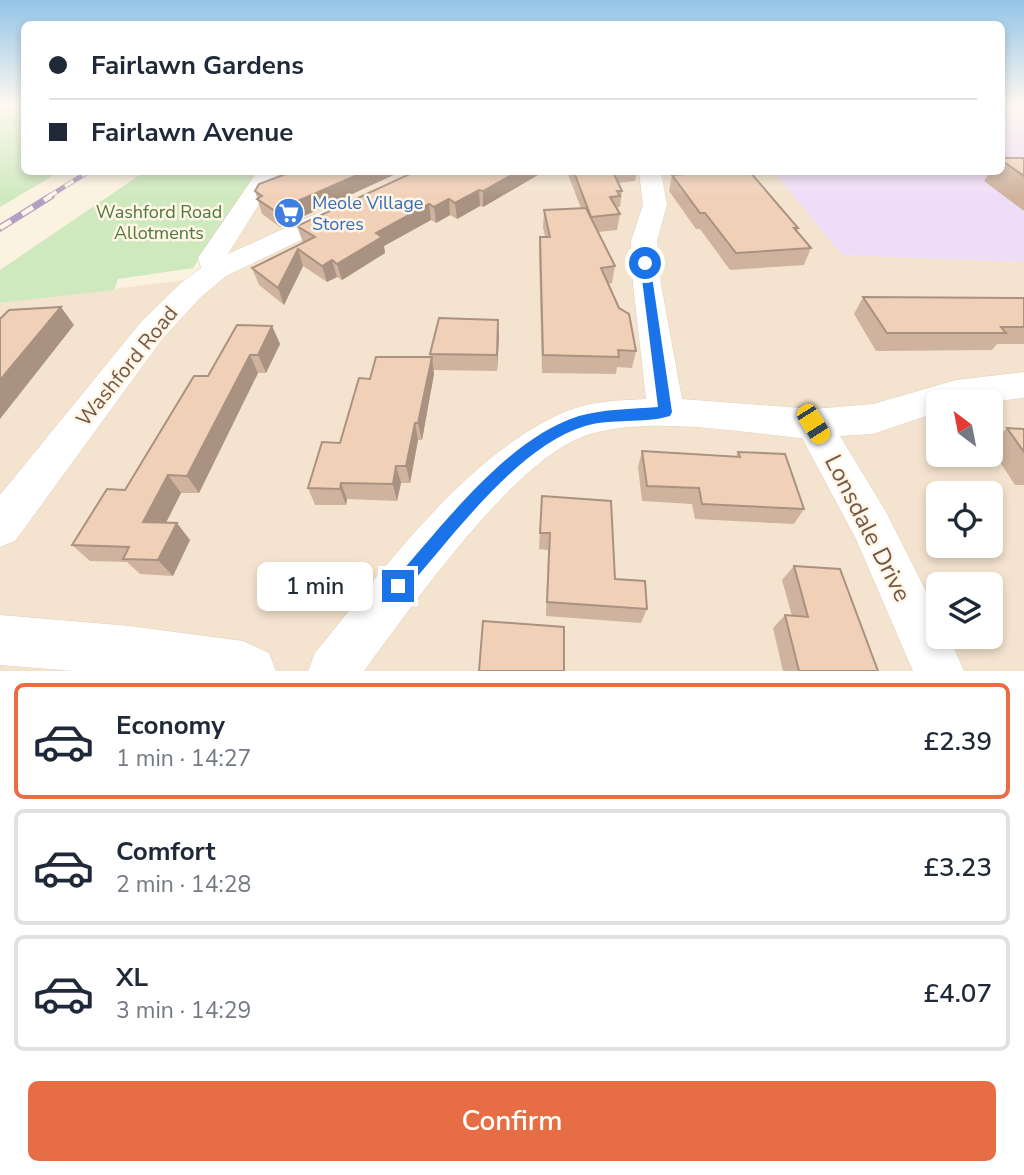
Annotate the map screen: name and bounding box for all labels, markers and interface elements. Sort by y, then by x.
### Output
text: Fairlawn Gardens [91,48,304,83]
text: Fairlawn Avenue [91,115,293,150]
place label: Meole Village Stores [312,191,423,236]
supermarket icon: Meole Village Stores [272,196,306,230]
park label: Washford Road Allotments [96,200,222,245]
route start [629,247,661,279]
street label: Washford Road [70,300,184,432]
north arrow [926,390,1003,467]
map controls [926,390,1003,649]
car [793,401,834,447]
street label: Lonsdale Drive [817,449,919,607]
button: locate [926,481,1003,558]
callout: 1 min [258,562,374,610]
route end [382,570,414,602]
text: 1 min [286,571,344,602]
button: layers [926,572,1003,649]
text: Economy [116,708,225,743]
icon: car [32,710,95,773]
text: £2.39 [923,724,992,759]
text: 1 min · 14:27 [116,743,251,774]
text: Comfort [116,834,216,869]
icon: car [32,836,95,899]
text: £3.23 [923,850,992,885]
text: 2 min · 14:28 [116,869,251,900]
text: XL [116,960,148,995]
icon: car [32,962,95,1025]
text: £4.07 [923,976,992,1011]
text: 3 min · 14:29 [116,995,251,1026]
button: Confirm [28,1081,996,1161]

